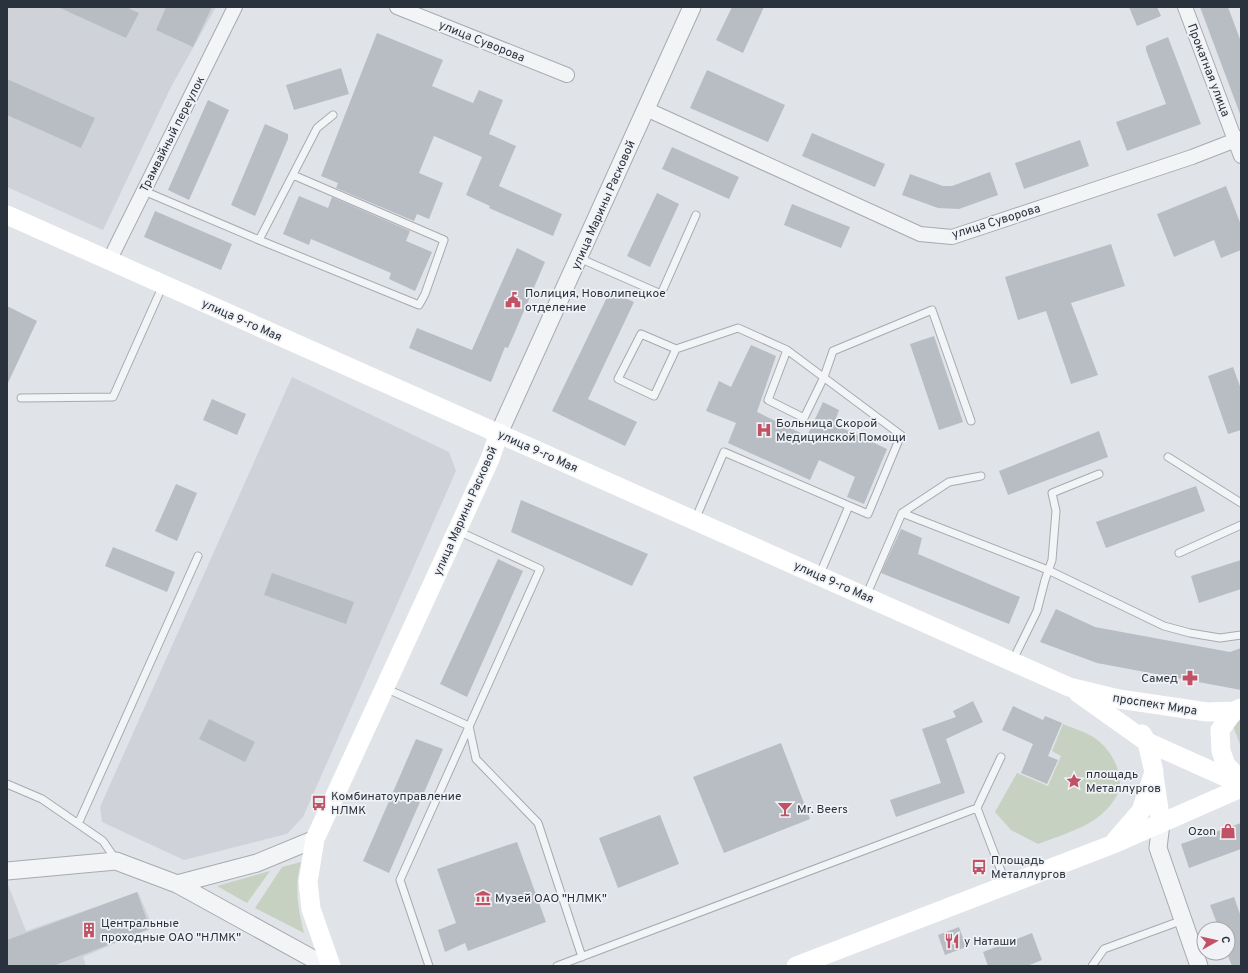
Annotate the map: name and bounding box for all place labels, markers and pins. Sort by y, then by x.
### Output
place label: Полиция, Новолипецкое отделение [525,286,666,316]
public building icon: Полиция, Новолипецкое отделение [504,291,522,309]
place label: Больница Скорой Медицинской Помощи [776,416,906,446]
hospital icon: Больница Скорой Медицинской Помощи [755,421,773,439]
pharmacy icon: Самед [1181,669,1199,687]
place label: Самед [1141,671,1178,687]
place label: площадь Металлургов [1086,767,1161,797]
place icon: площадь Металлургов [1065,772,1083,790]
place label: Комбинатоуправление НЛМК [331,789,461,819]
bus stop icon: Комбинатоуправление НЛМК [310,794,328,812]
bar icon: Mr. Beers [776,800,794,818]
place label: Mr. Beers [797,802,848,818]
shop icon: Ozon [1219,822,1237,840]
place label: Ozon [1188,824,1216,840]
place label: Площадь Металлургов [991,853,1066,883]
bus stop icon: Площадь Металлургов [970,858,988,876]
museum icon: Музей ОАО "НЛМК" [474,889,492,907]
place label: Музей ОАО "НЛМК" [495,891,607,907]
place label: Центральные проходные ОАО "НЛМК" [101,916,241,946]
building icon: Центральные проходные ОАО "НЛМК" [80,921,98,939]
restaurant icon: у Наташи [943,932,961,950]
place label: у Наташи [964,934,1016,950]

